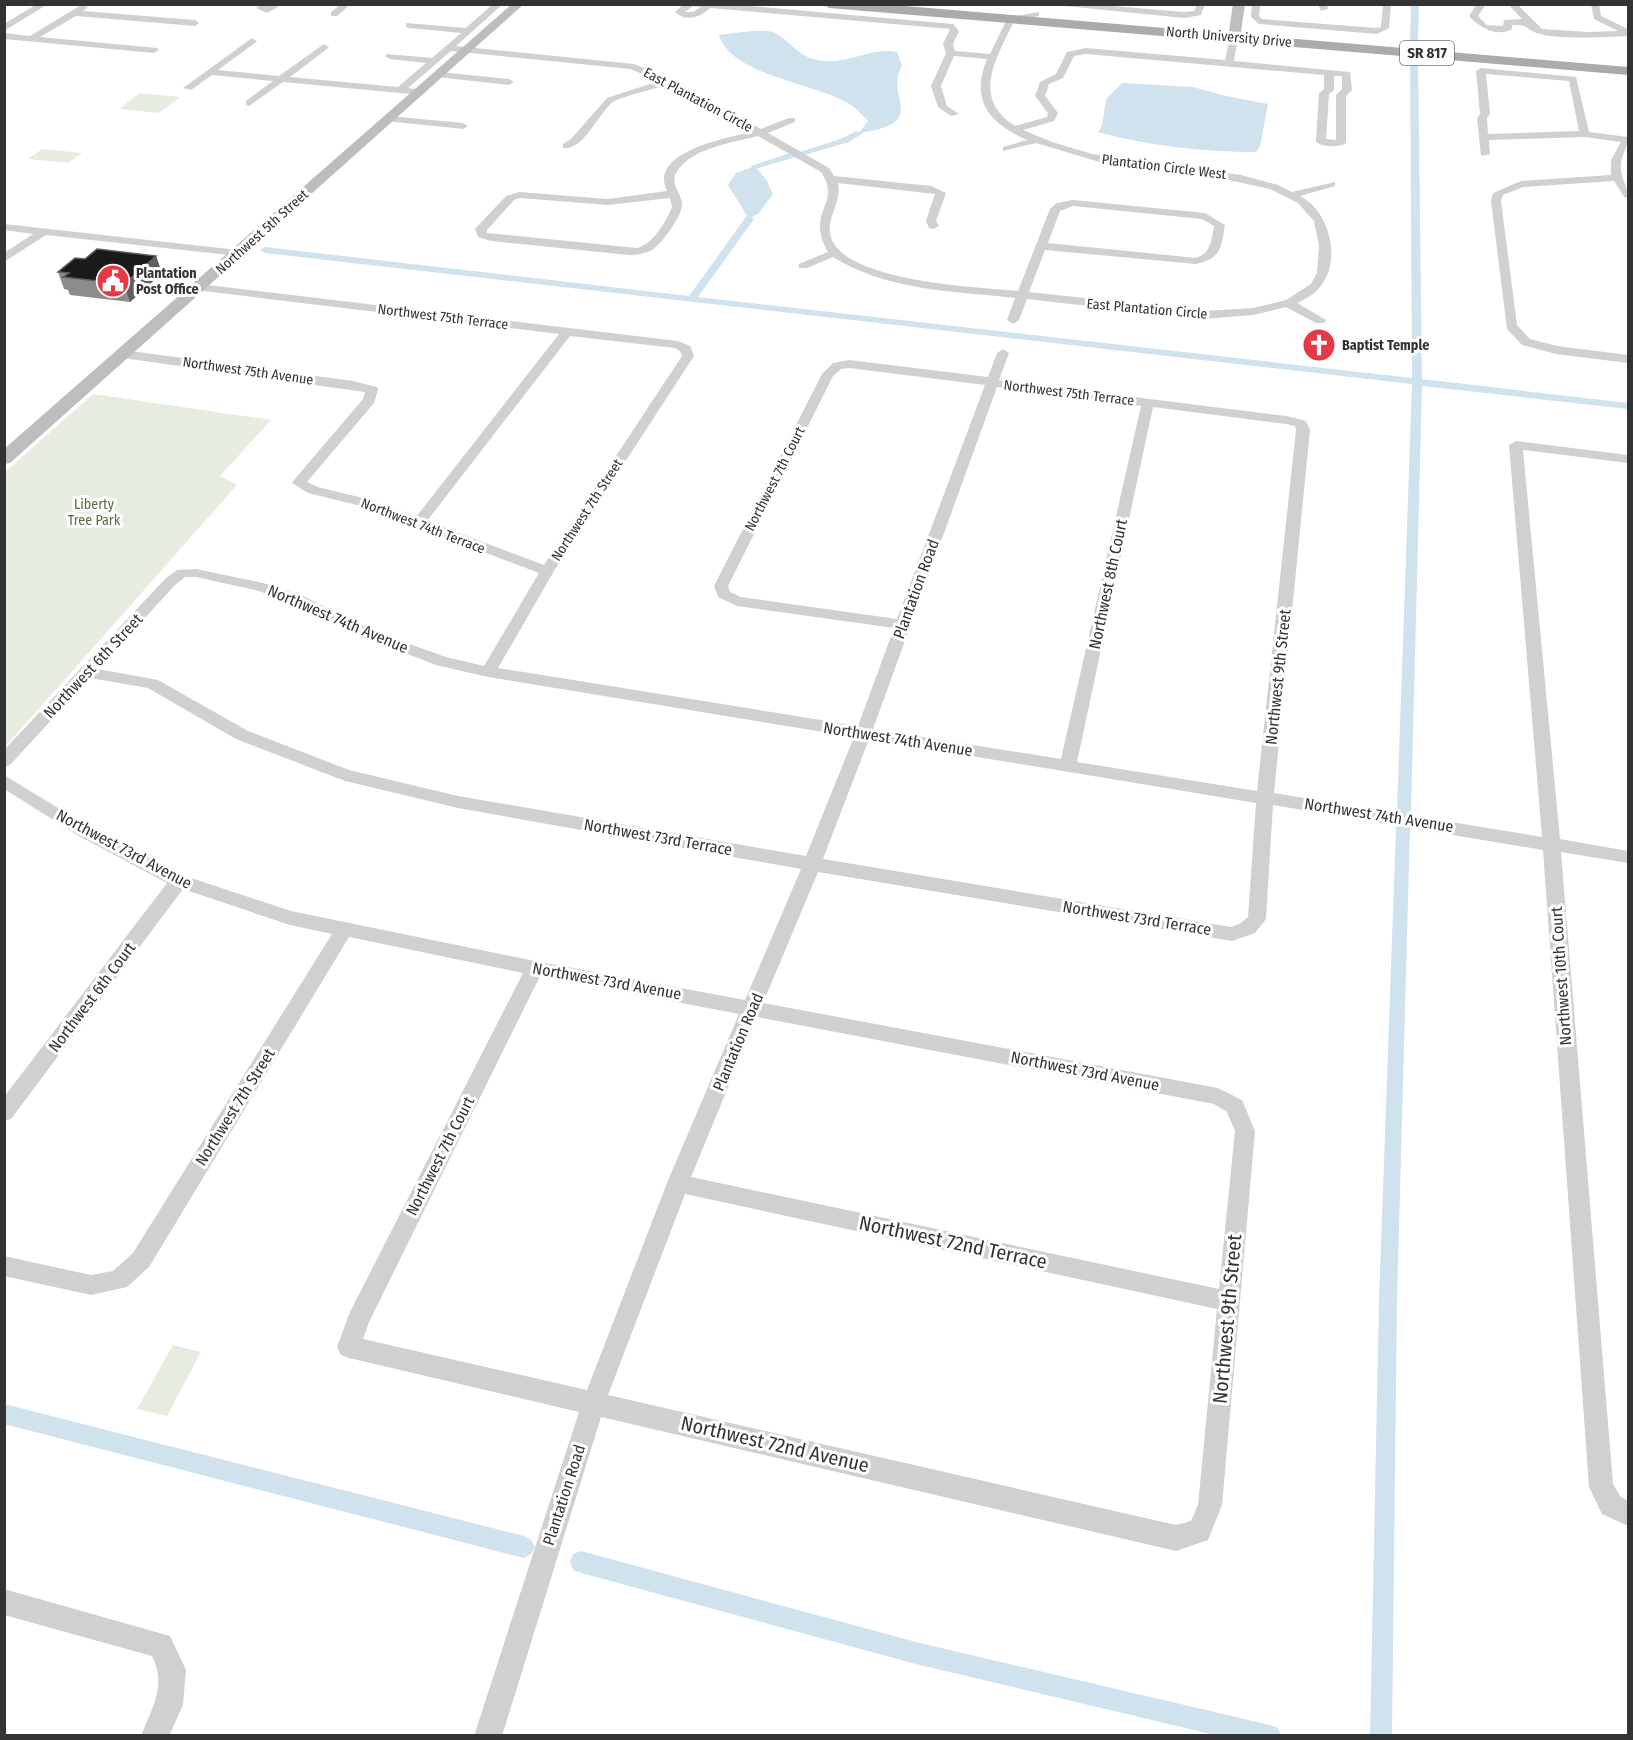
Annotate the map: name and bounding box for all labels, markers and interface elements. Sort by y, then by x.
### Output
street label: North University Drive [1165,23,1293,51]
road number: SR 817 [1400,41,1454,65]
street label: East Plantation Circle [641,64,756,136]
street label: Plantation Circle West [1101,151,1228,183]
street label: Northwest 5th Street [212,186,312,278]
public building icon: Plantation Post Office [95,263,131,299]
place label: Plantation Post Office [136,265,199,298]
street label: East Plantation Circle [1086,295,1208,323]
street label: Northwest 75th Terrace [377,301,509,333]
church icon: Baptist Temple [1301,327,1337,363]
place label: Baptist Temple [1342,337,1429,354]
street label: Northwest 75th Avenue [182,353,314,389]
street label: Northwest 75th Terrace [1003,377,1135,409]
street label: Northwest 7th Court [741,424,809,534]
street label: Northwest 7th Street [548,456,626,564]
street label: Northwest 74th Terrace [359,495,487,557]
park label: Liberty Tree Park [68,496,121,529]
street label: Northwest 8th Court [1085,517,1131,651]
street label: Plantation Road [889,537,943,641]
street label: Northwest 74th Avenue [265,581,411,657]
street label: Northwest 9th Street [1261,608,1295,746]
street label: Northwest 6th Street [40,609,147,722]
street label: Northwest 74th Avenue [822,718,974,760]
street label: Northwest 74th Avenue [1303,794,1455,836]
street label: Northwest 73rd Avenue [53,805,195,893]
street label: Northwest 73rd Terrace [582,815,734,859]
street label: Northwest 73rd Terrace [1061,897,1213,939]
street label: Northwest 10th Court [1547,905,1575,1046]
street label: Northwest 6th Court [45,938,140,1056]
street label: Northwest 73rd Avenue [531,959,683,1003]
street label: Plantation Road [709,990,767,1094]
street label: Northwest 7th Street [191,1044,279,1169]
street label: Northwest 73rd Avenue [1009,1047,1161,1095]
street label: Northwest 7th Court [402,1093,479,1219]
street label: Northwest 72nd Terrace [857,1210,1049,1274]
street label: Northwest 9th Street [1208,1233,1246,1405]
street label: Northwest 72nd Avenue [679,1411,871,1477]
street label: Plantation Road [539,1442,589,1548]

